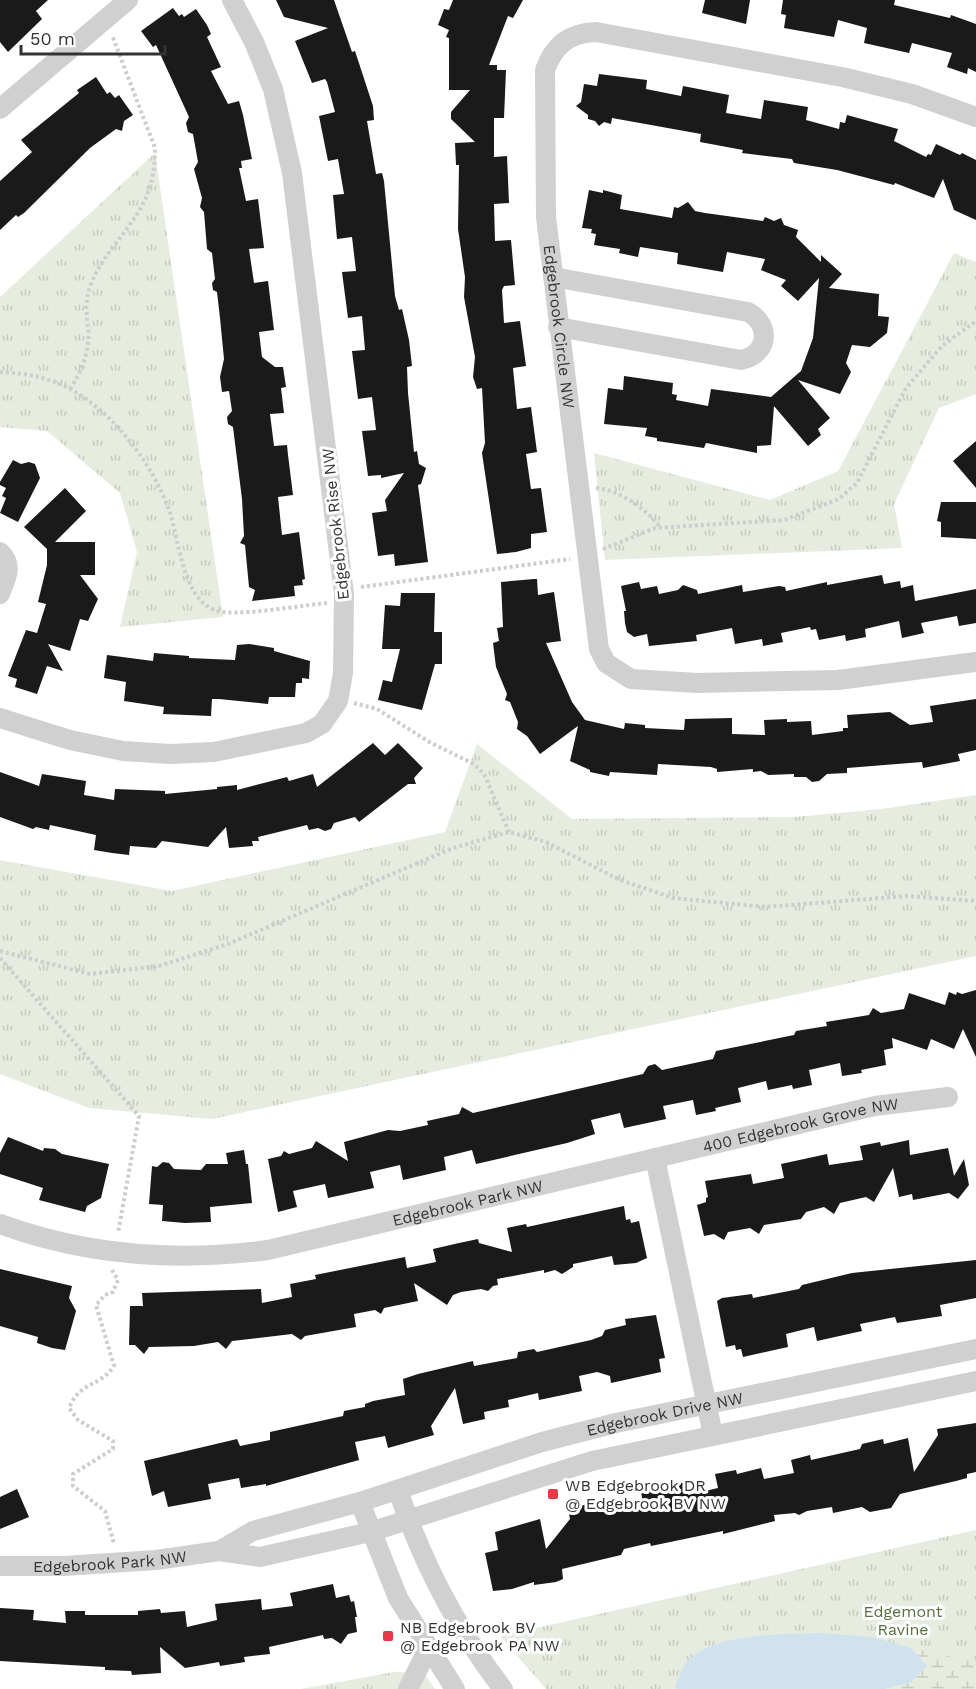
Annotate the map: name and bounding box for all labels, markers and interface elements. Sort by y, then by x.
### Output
scale bar [21,18,165,56]
text: 50 m [30,28,75,49]
street label: Edgebrook Circle NW [539,244,578,410]
street label: Edgebrook Rise NW [318,447,353,601]
street label: 400 Edgebrook Grove NW [701,1094,899,1157]
street label: Edgebrook Park NW [390,1176,545,1230]
street label: Edgebrook Drive NW [584,1388,745,1440]
place label: WB Edgebrook DR @ Edgebrook BV NW [565,1476,726,1513]
marker: WB Edgebrook DR @ Edgebrook BV NW [546,1487,560,1501]
street label: Edgebrook Park NW [33,1547,188,1576]
park label: Edgemont Ravine [863,1602,943,1639]
place label: NB Edgebrook BV @ Edgebrook PA NW [400,1618,560,1655]
marker: NB Edgebrook BV @ Edgebrook PA NW [381,1629,395,1643]

